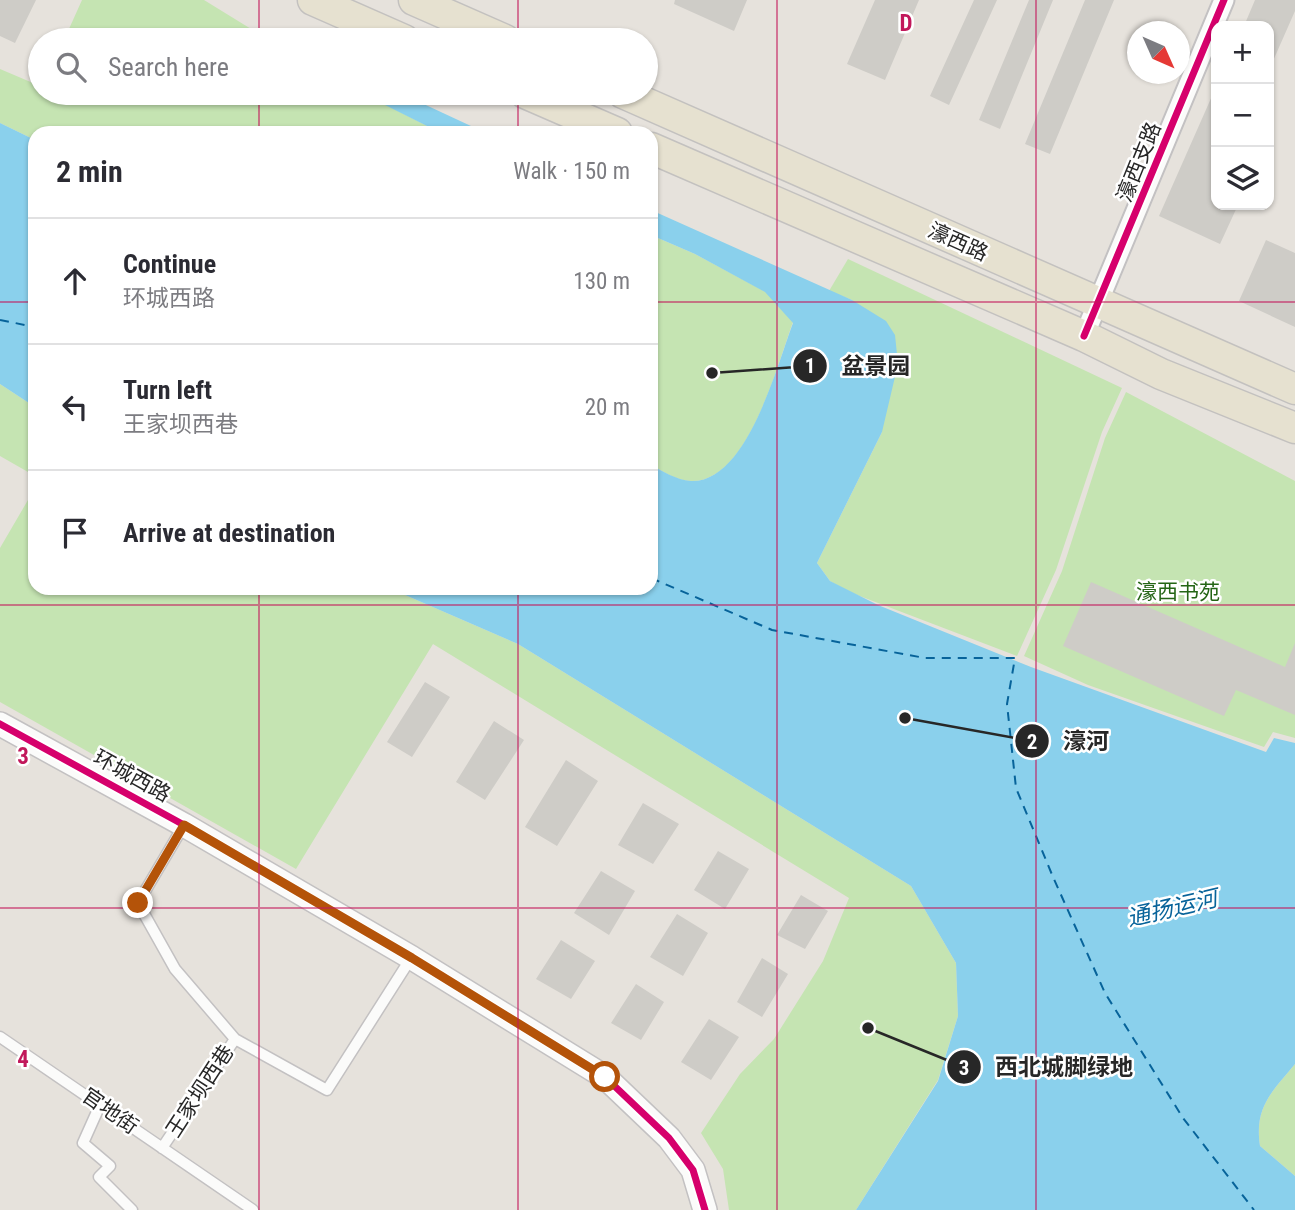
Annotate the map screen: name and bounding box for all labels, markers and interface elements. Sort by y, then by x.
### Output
text: D [900,10,913,37]
north arrow [1127,21,1190,84]
map controls [1211,21,1274,210]
button: + [1211,21,1274,84]
search box [28,28,658,105]
icon: search [52,48,90,86]
text: Search here [108,52,229,82]
button: − [1211,84,1274,147]
street label: 濠西支路 [1112,119,1166,205]
button: layers [1211,147,1274,210]
text: 2 min [56,154,123,189]
text: Walk · 150 m [513,158,630,185]
street label: 濠西路 [924,218,992,266]
text: Continue [123,249,216,279]
icon: ahead [56,262,94,300]
text: 130 m [573,268,630,295]
text: 环城西路 [123,285,215,312]
callout: 盆景园 [792,344,924,388]
text: 盆景园 [842,353,911,380]
text: 1 [805,354,815,378]
text: Turn left [123,375,212,405]
icon: left [56,388,94,426]
text: 20 m [585,394,630,421]
text: 王家坝西巷 [123,411,238,438]
icon: arrive [56,514,94,552]
text: Arrive at destination [123,518,335,548]
park label: 濠西书苑 [1136,580,1220,604]
callout: 濠河 [1014,719,1123,763]
text: 濠河 [1063,728,1109,755]
text: 2 [1027,730,1037,754]
text: 3 [17,743,29,770]
street label: 环城西路 [89,745,175,807]
water label: 通扬运河 [1124,884,1224,932]
route end [122,887,153,918]
street label: 王家坝西巷 [161,1040,239,1142]
callout: 西北城脚绿地 [946,1045,1147,1089]
text: 4 [17,1046,29,1073]
text: 西北城脚绿地 [995,1054,1133,1081]
text: 3 [959,1056,969,1080]
route start [589,1061,620,1092]
street label: 官地街 [77,1083,143,1139]

